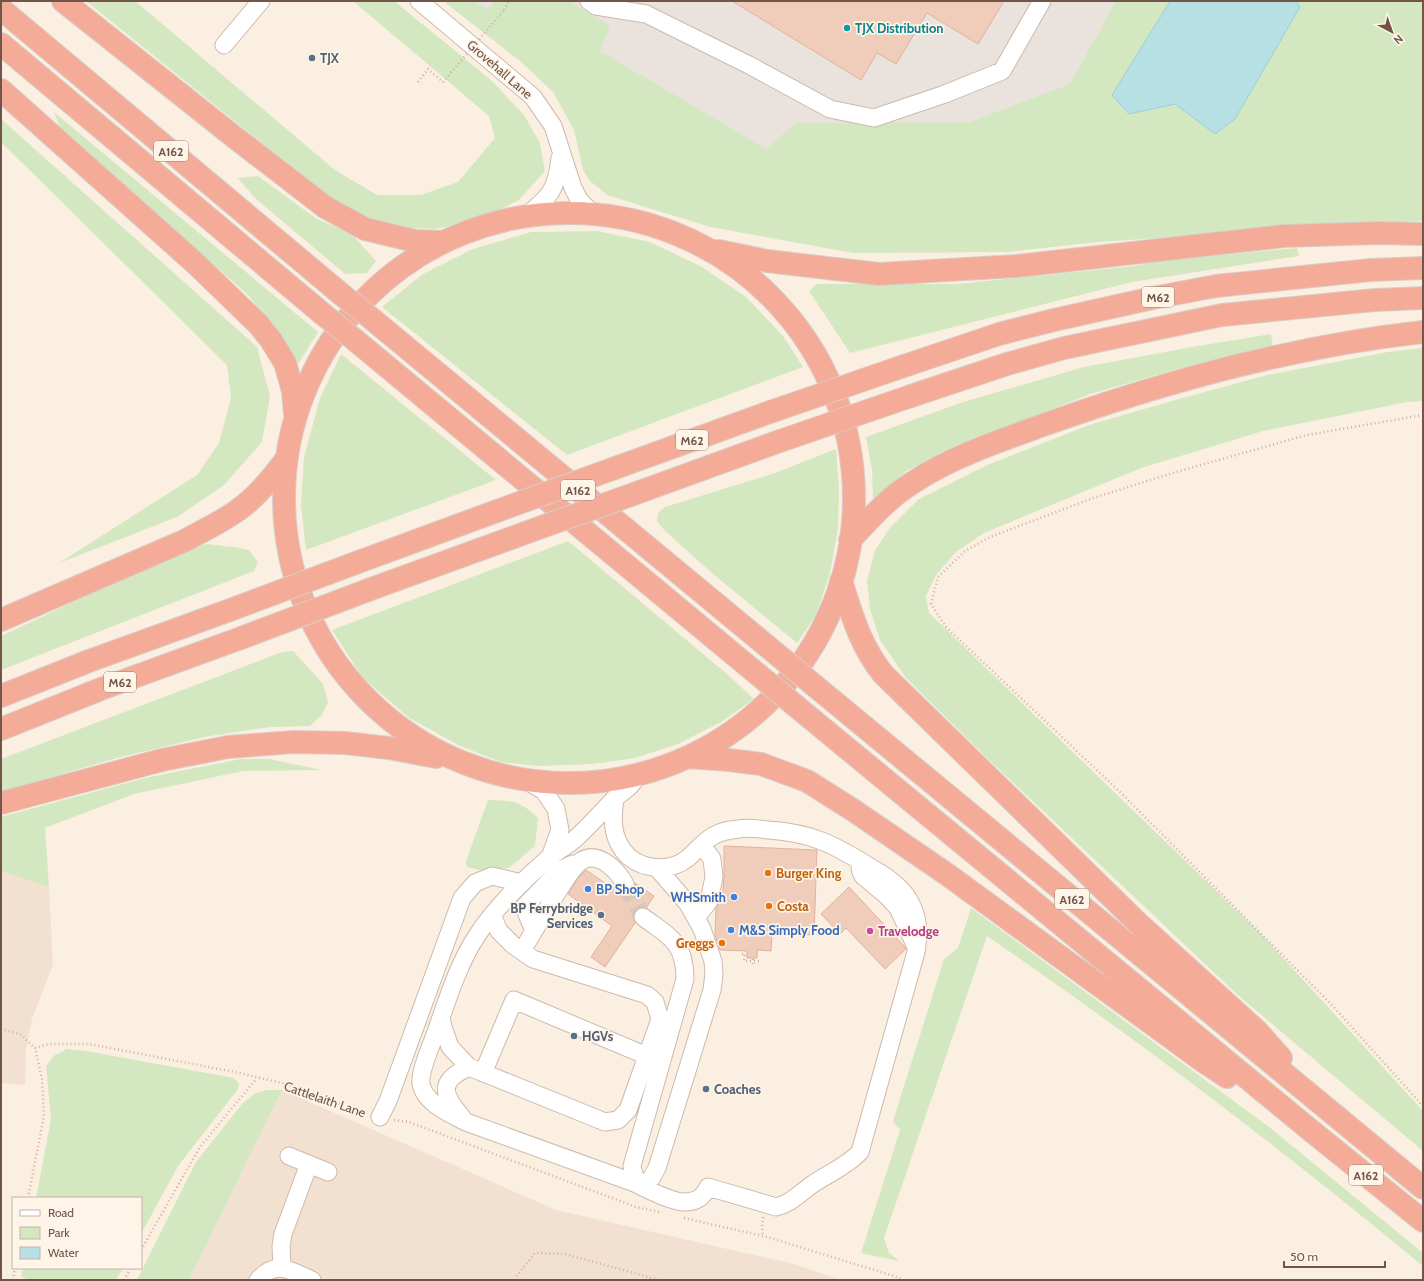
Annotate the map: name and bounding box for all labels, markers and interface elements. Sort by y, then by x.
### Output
north arrow [1372,12,1412,52]
place label: TJX Distribution [855,20,943,36]
marker: TJX Distribution [842,23,852,33]
text: N [1391,32,1406,47]
street label: Grovehall Lane [464,36,536,102]
place label: TJX [320,50,340,66]
marker: TJX [307,53,317,63]
road number: A162 [154,141,188,161]
road number: M62 [1142,287,1174,307]
road number: M62 [676,430,708,450]
road number: A162 [561,480,595,500]
road number: M62 [104,672,136,692]
place label: Burger King [776,865,842,881]
marker: Burger King [763,868,773,878]
place label: BP Shop [596,881,645,897]
marker: BP Shop [583,884,593,894]
place label: WHSmith [670,889,726,905]
road number: A162 [1055,889,1089,909]
marker: WHSmith [729,892,739,902]
place label: Costa [777,898,809,914]
place label: BP Ferrybridge Services [510,900,593,931]
marker: Costa [764,901,774,911]
marker: BP Ferrybridge Services [596,910,606,920]
place label: M&S Simply Food [739,922,840,938]
place label: Travelodge [878,923,939,939]
marker: M&S Simply Food [726,925,736,935]
marker: Travelodge [865,926,875,936]
place label: Greggs [676,935,714,951]
marker: Greggs [717,938,727,948]
place label: HGVs [582,1028,614,1044]
marker: HGVs [569,1031,579,1041]
street label: Cattlelaith Lane [282,1077,368,1121]
place label: Coaches [714,1081,761,1097]
marker: Coaches [701,1084,711,1094]
road number: A162 [1349,1165,1383,1185]
legend [12,1197,142,1269]
text: Road [48,1205,74,1220]
text: Park [48,1225,70,1240]
scale bar [1284,1243,1385,1269]
text: Water [48,1245,79,1260]
text: 50 m [1290,1249,1318,1264]

